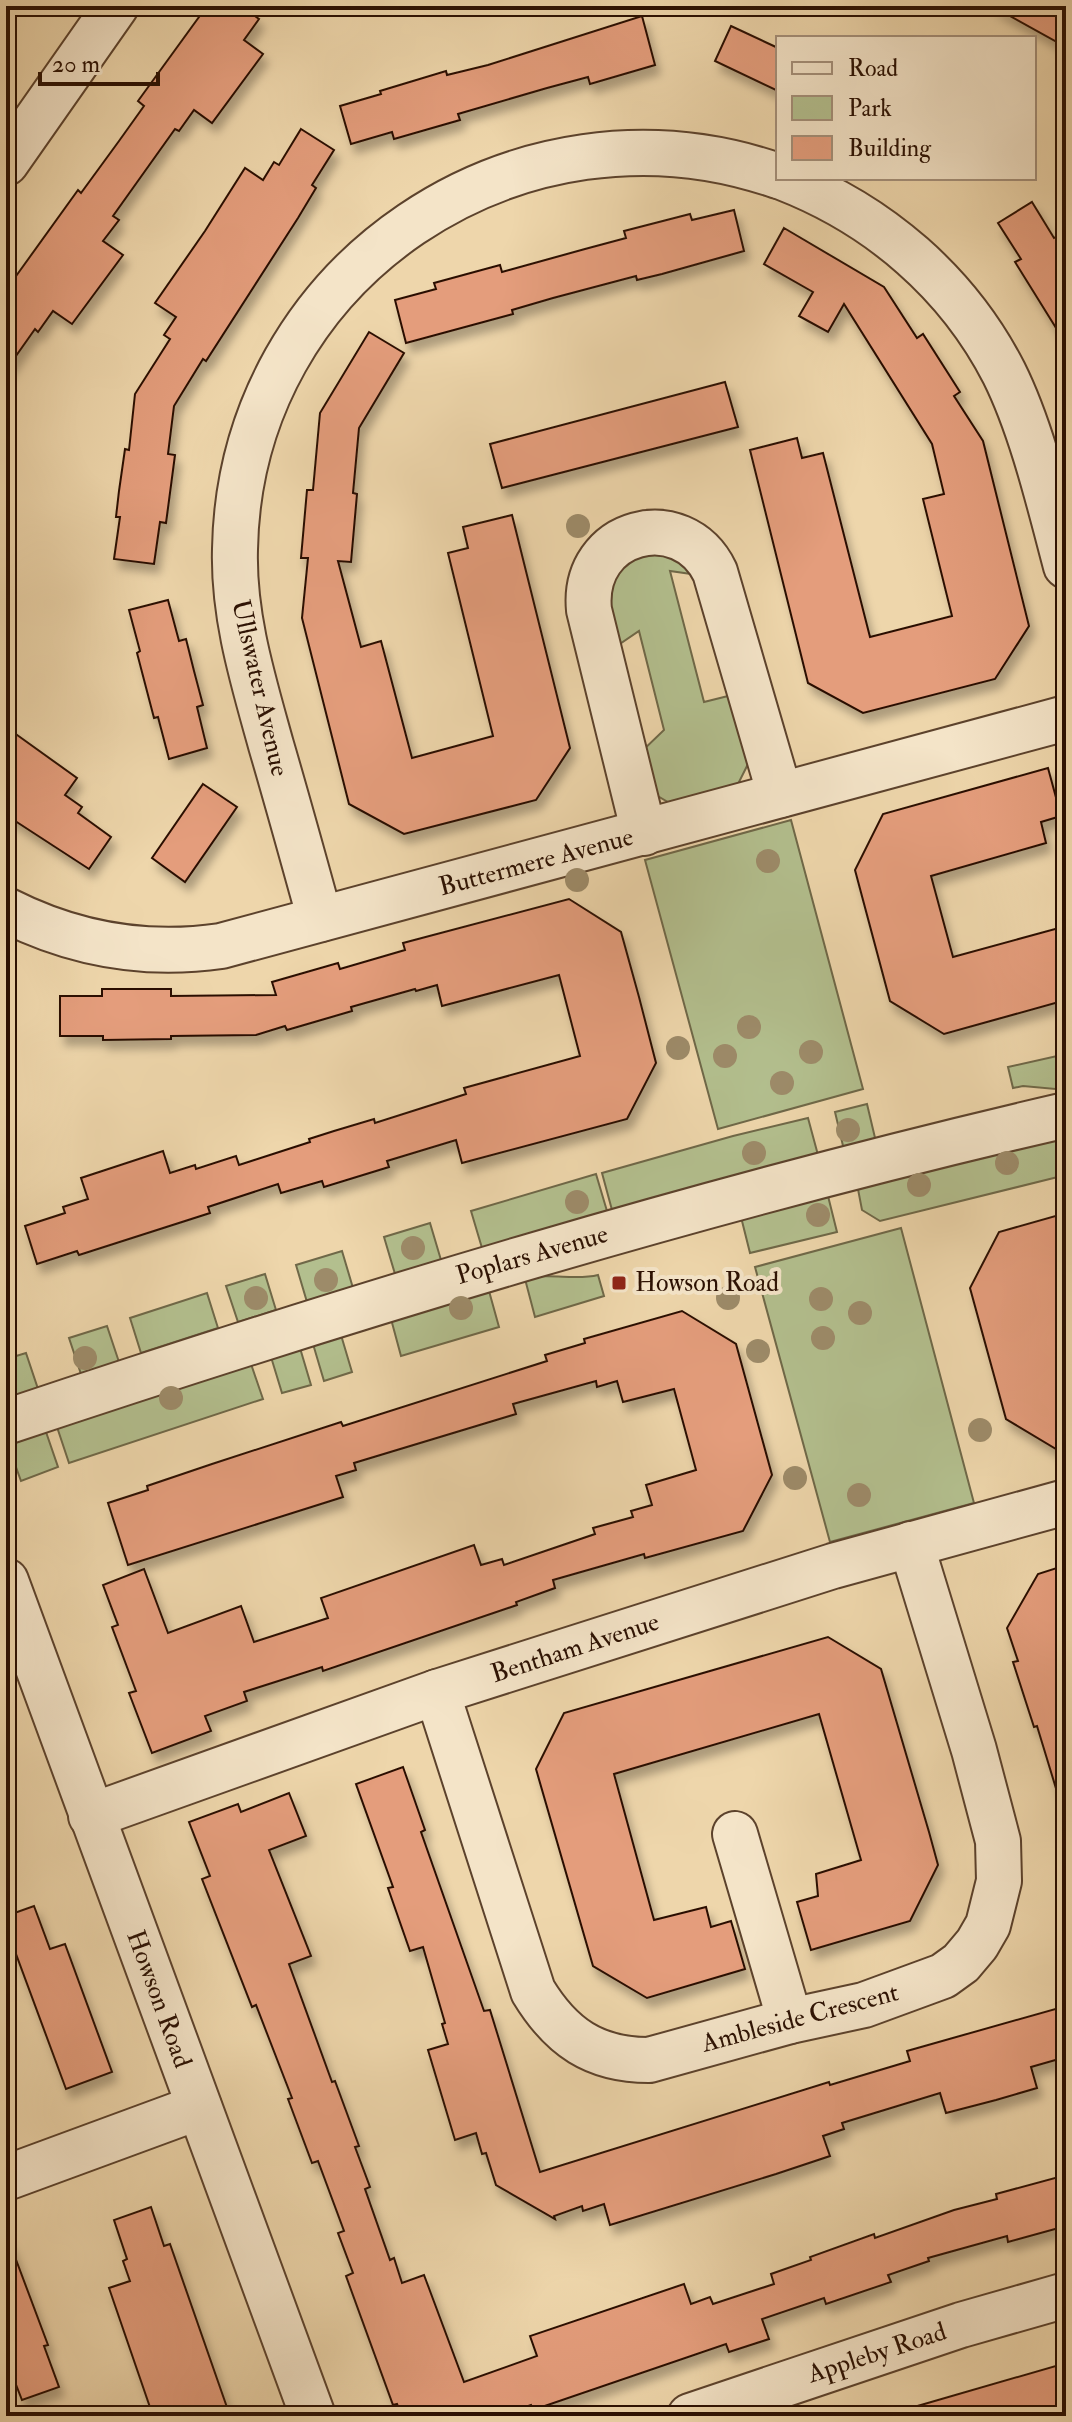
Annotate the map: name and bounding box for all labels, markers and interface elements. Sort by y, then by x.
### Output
scale bar [40,36,158,86]
legend [776,36,1036,180]
text: 20 m [52,49,101,80]
text: Road [848,53,898,84]
text: Park [848,93,892,124]
text: Building [848,133,932,164]
street label: Ullswater Avenue [224,597,296,780]
street label: Buttermere Avenue [435,821,637,903]
street label: Poplars Avenue [452,1218,612,1293]
place label: Howson Road [635,1267,779,1299]
marker: Howson Road [610,1274,628,1292]
street label: Bentham Avenue [487,1606,663,1690]
street label: Howson Road [119,1926,199,2072]
street label: Ambleside Crescent [697,1976,902,2060]
street label: Appleby Road [803,2315,951,2392]

